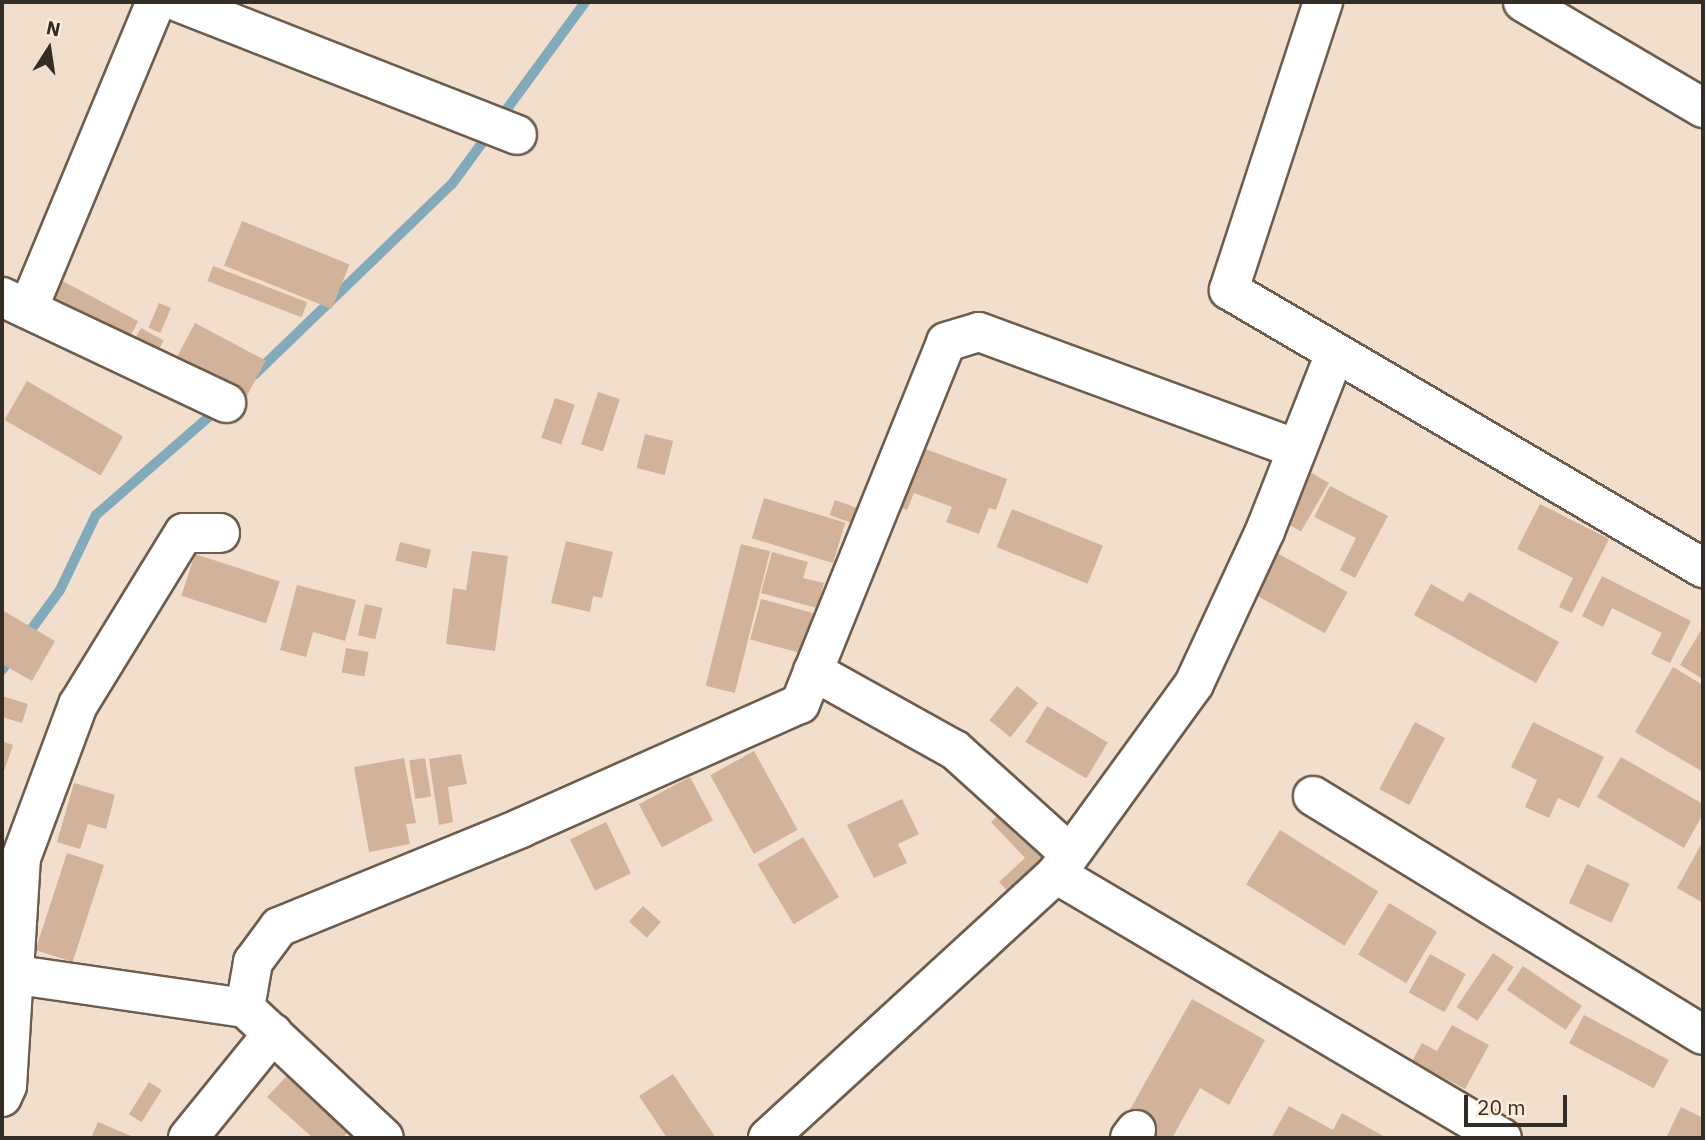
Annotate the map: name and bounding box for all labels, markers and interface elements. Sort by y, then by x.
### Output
north arrow [14,14,84,84]
text: N [44,15,63,42]
scale bar [1467,1080,1570,1124]
text: 20 m [1477,1093,1526,1121]

